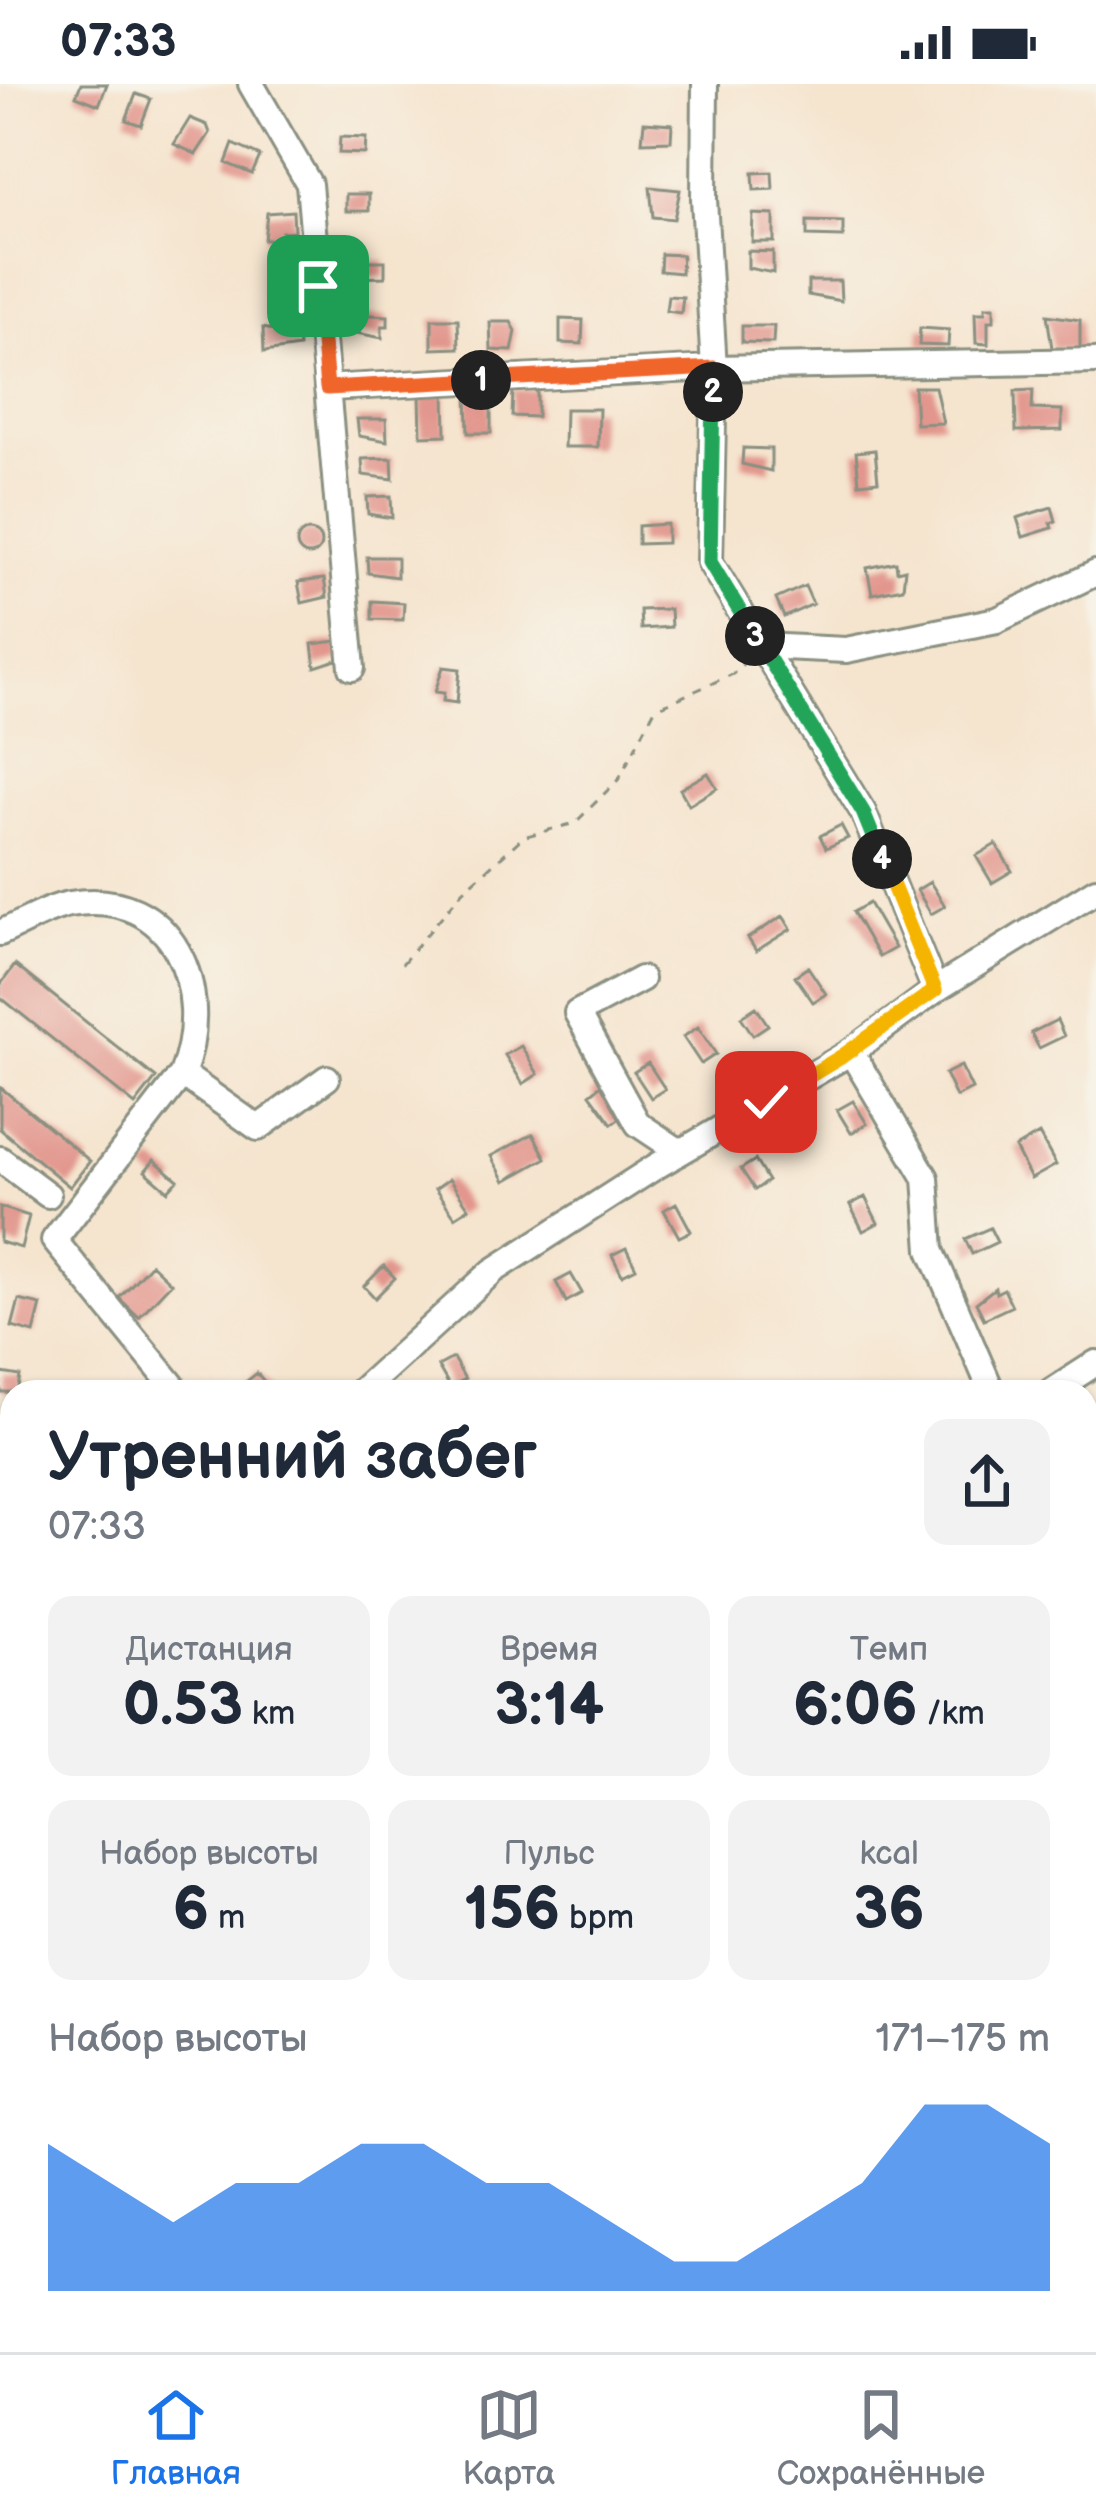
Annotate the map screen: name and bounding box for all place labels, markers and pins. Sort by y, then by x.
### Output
pin [267,235,369,337]
pin: 1 [451,350,511,410]
pin: 2 [683,362,743,422]
pin: 3 [725,606,785,666]
pin: 4 [852,829,912,889]
pin [715,1051,817,1153]

